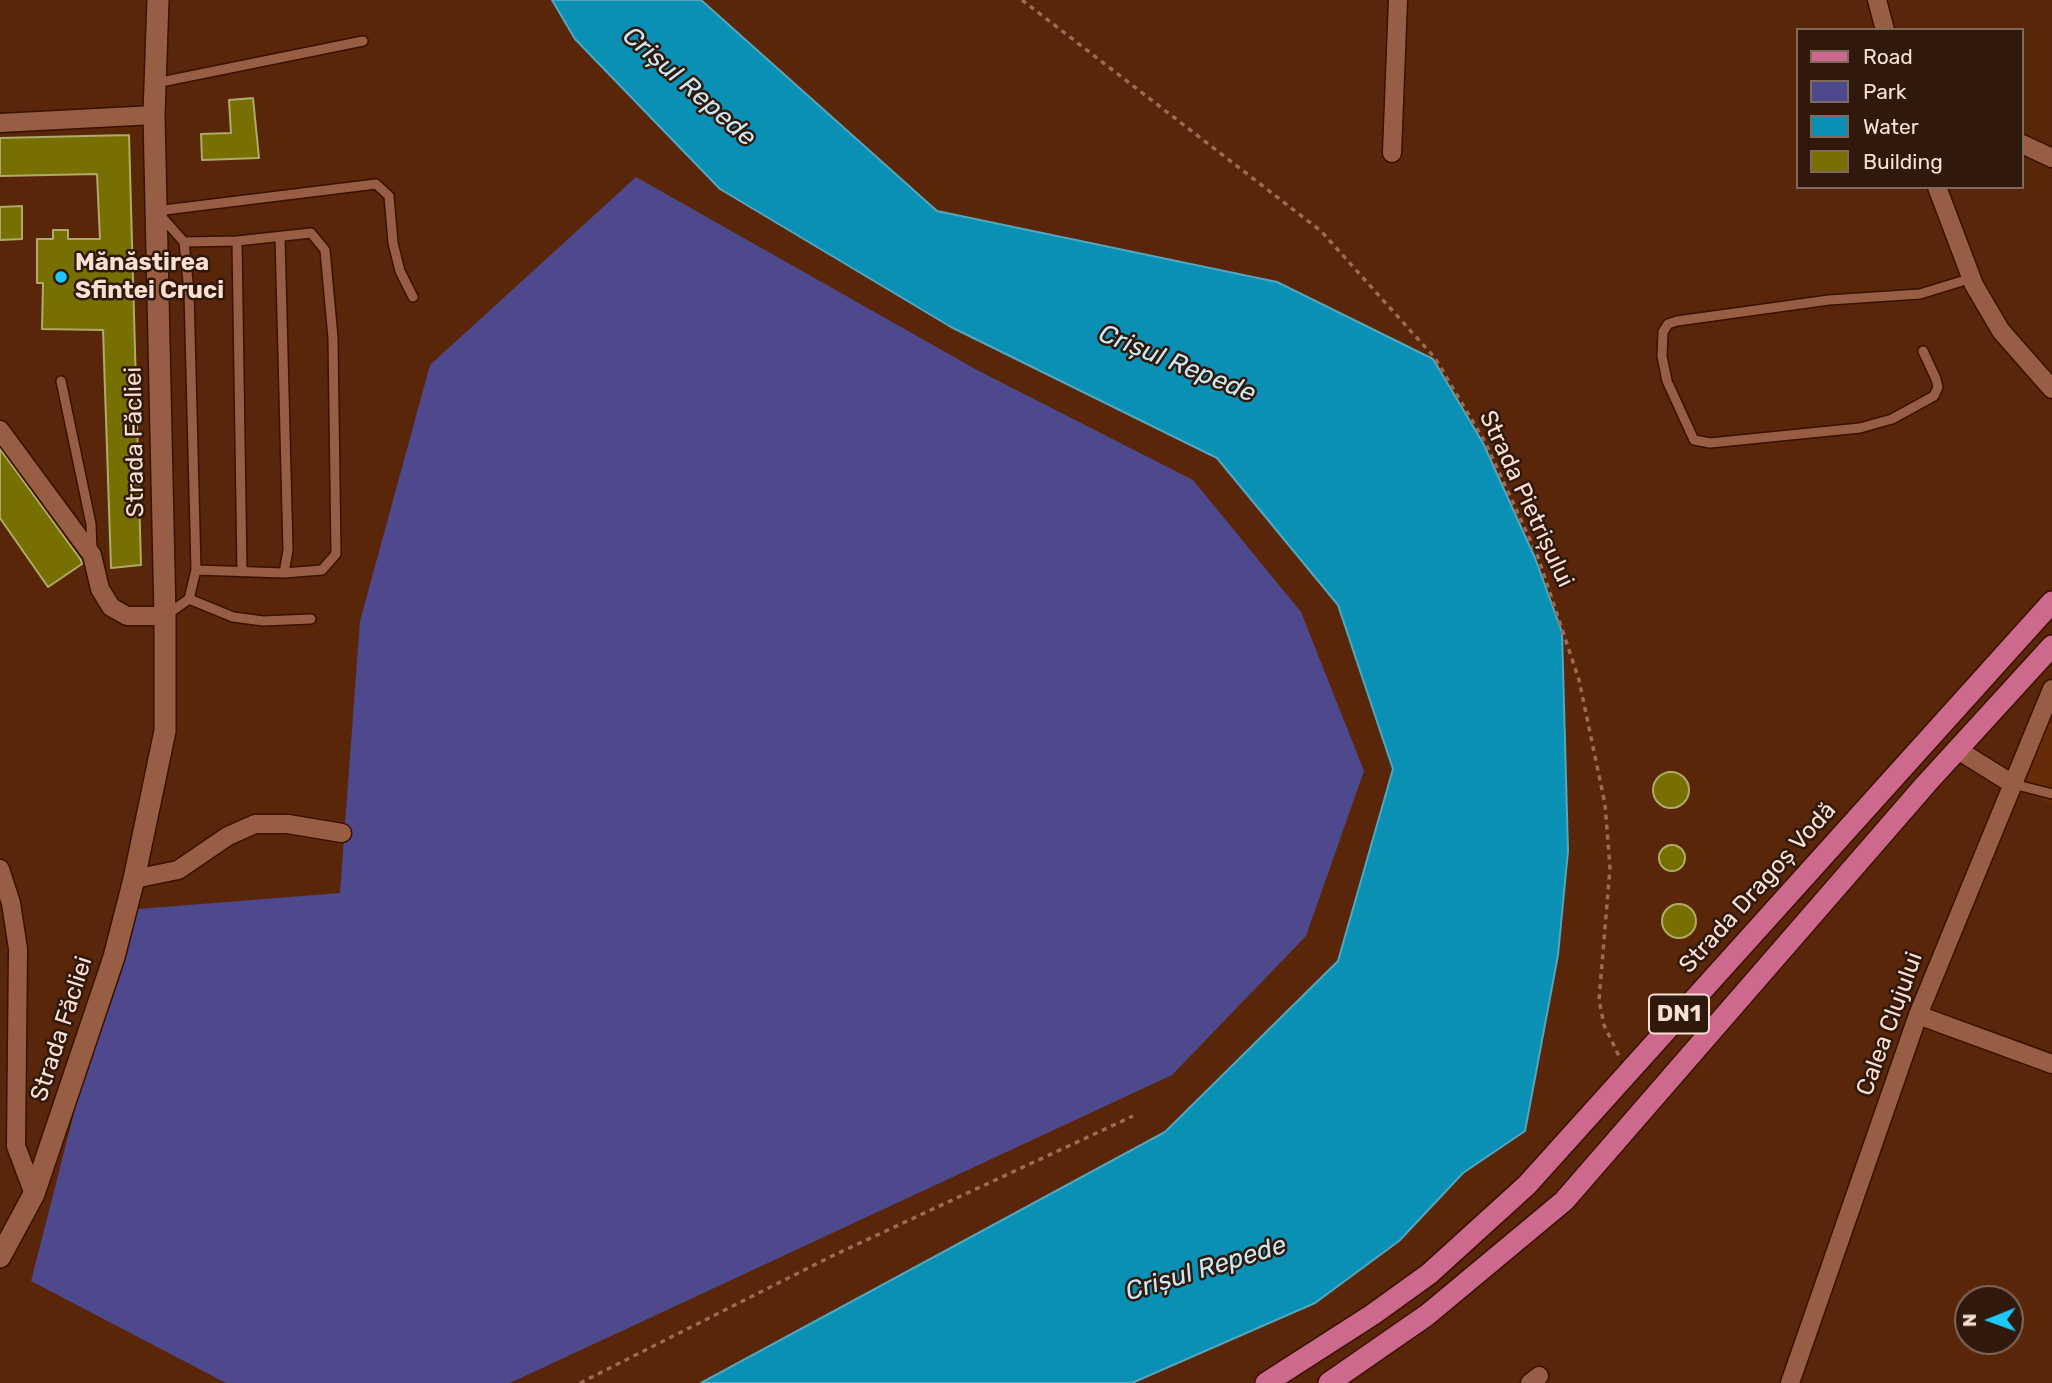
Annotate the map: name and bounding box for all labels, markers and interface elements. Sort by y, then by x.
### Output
water label: Crișul Repede [616,21,762,153]
legend [1797,28,2024,189]
text: Road [1863,44,1913,69]
text: Park [1863,79,1907,104]
text: Water [1863,114,1919,139]
text: Building [1863,149,1943,174]
place label: Mănăstirea Sfintei Cruci [75,249,224,305]
marker: Mănăstirea Sfintei Cruci [53,269,69,285]
water label: Crișul Repede [1094,318,1260,410]
street label: Strada Făcliei [119,366,151,518]
street label: Strada Pietrișului [1472,406,1580,592]
street label: Strada Dragoș Vodă [1673,796,1843,980]
street label: Calea Clujului [1851,948,1929,1100]
street label: Strada Făcliei [25,953,99,1105]
road number: DN1 [1649,995,1709,1034]
water label: Crișul Repede [1122,1230,1290,1308]
north arrow [1954,1285,2024,1355]
text: N [1958,1313,1981,1327]

